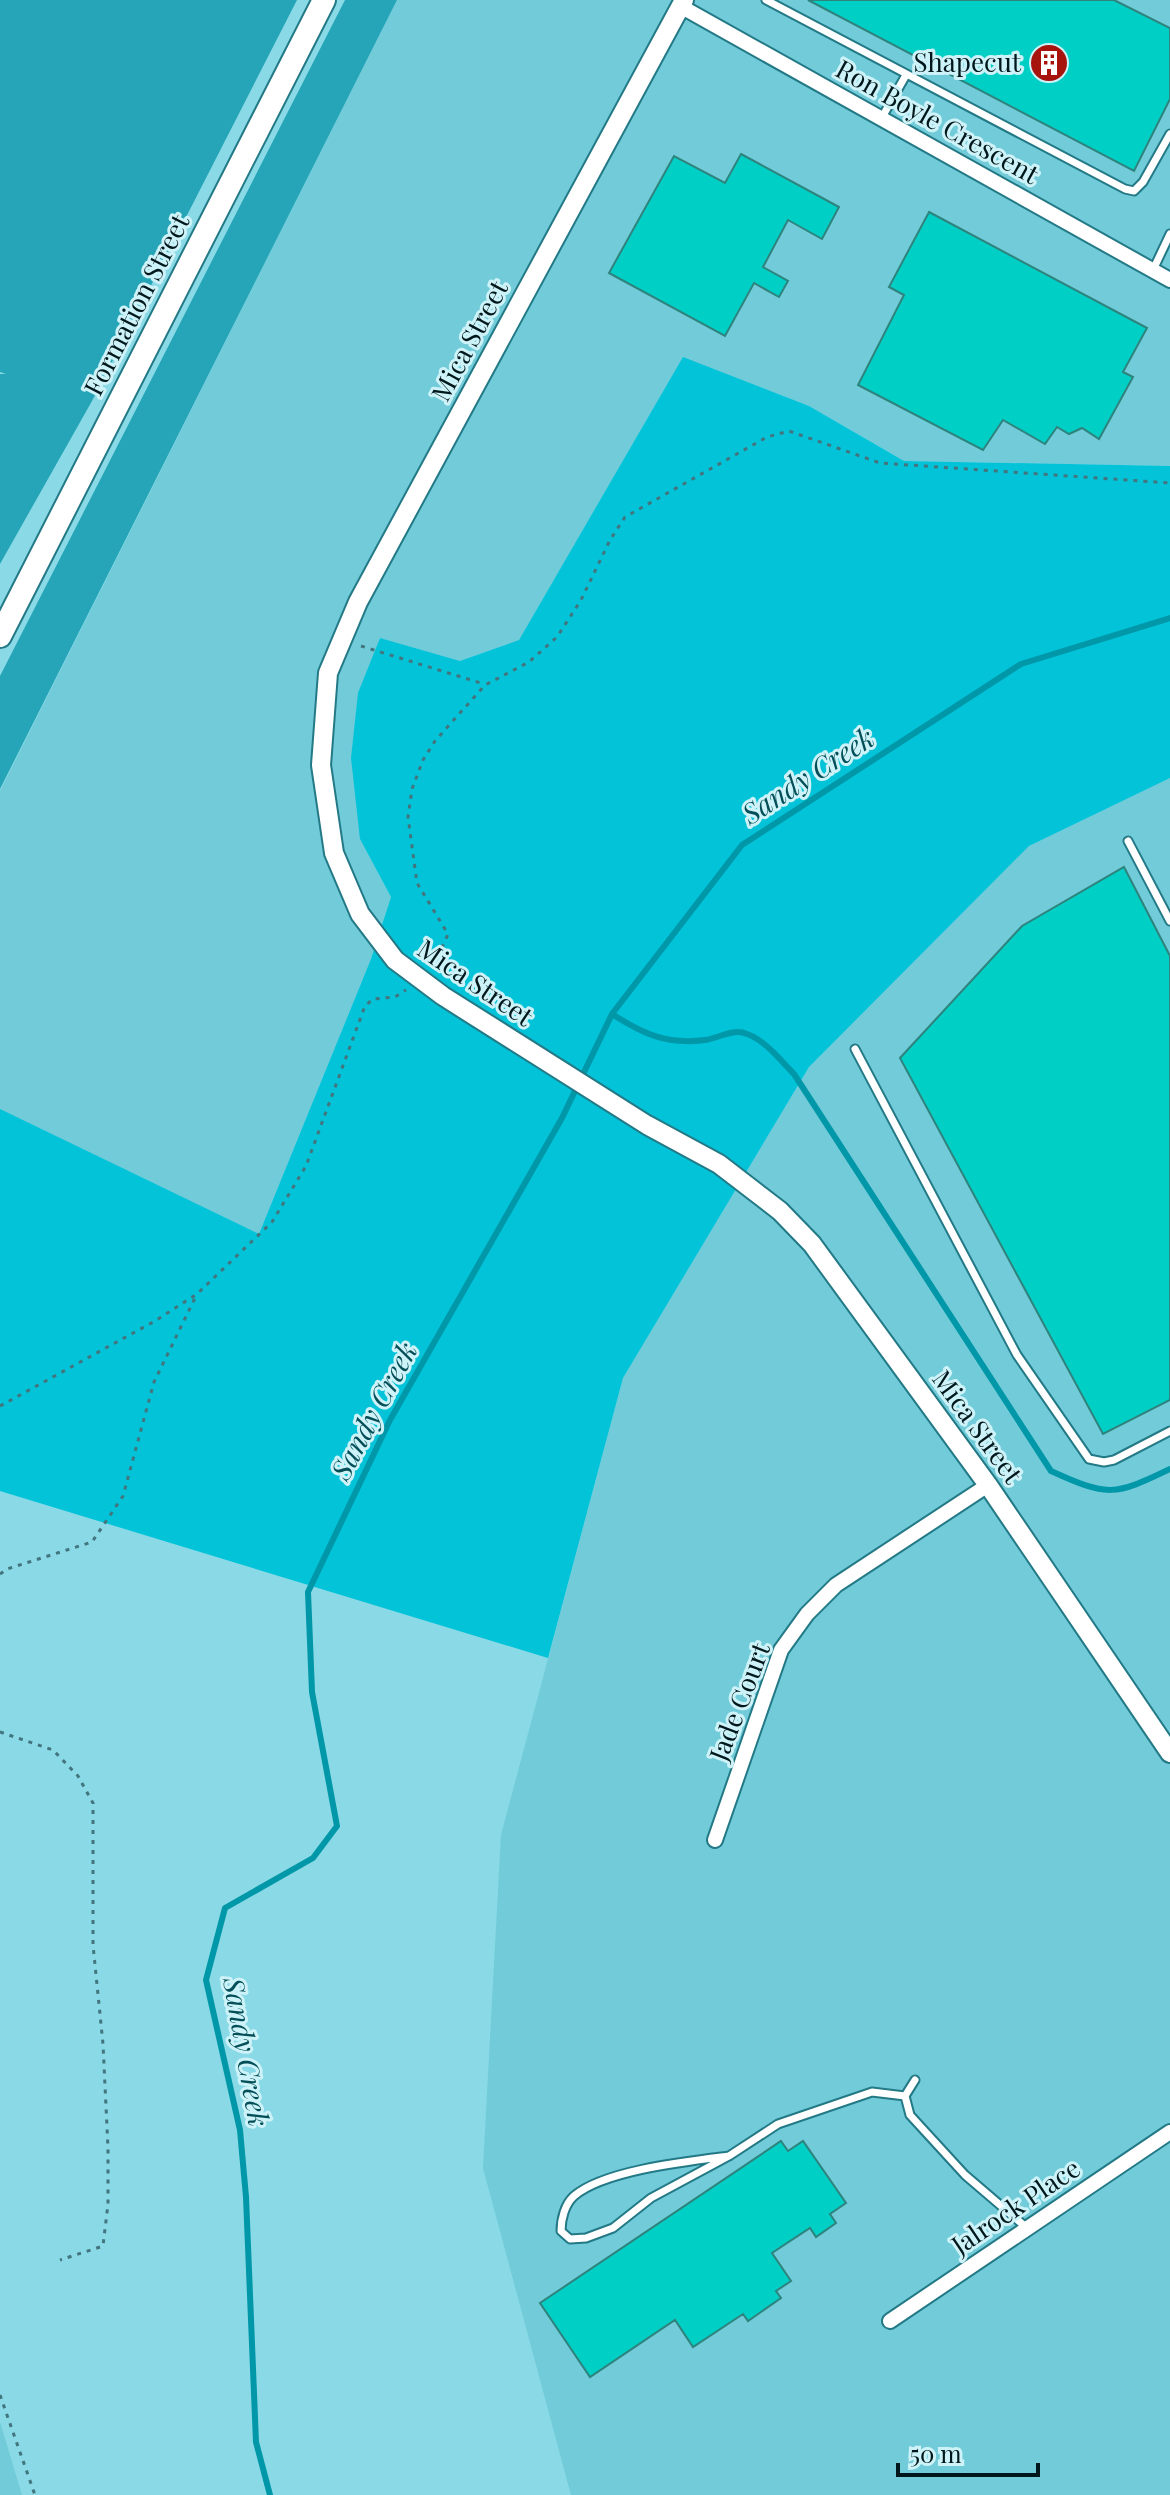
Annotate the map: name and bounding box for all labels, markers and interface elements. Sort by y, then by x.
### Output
building icon: Shapecut [1028,42,1070,84]
place label: Shapecut [914,44,1022,79]
street label: Ron Boyle Crescent [830,50,1046,191]
street label: Formation Street [75,207,197,401]
street label: Mica Street [422,273,515,407]
water label: Sandy Creek [733,718,880,832]
street label: Mica Street [411,930,541,1034]
water label: Sandy Creek [320,1335,424,1486]
street label: Mica Street [925,1363,1032,1490]
street label: Jade Court [700,1637,777,1766]
water label: Sandy Creek [216,1973,279,2129]
street label: Jalrock Place [943,2150,1086,2262]
scale bar [898,2427,1038,2477]
text: 50 m [910,2437,962,2469]

